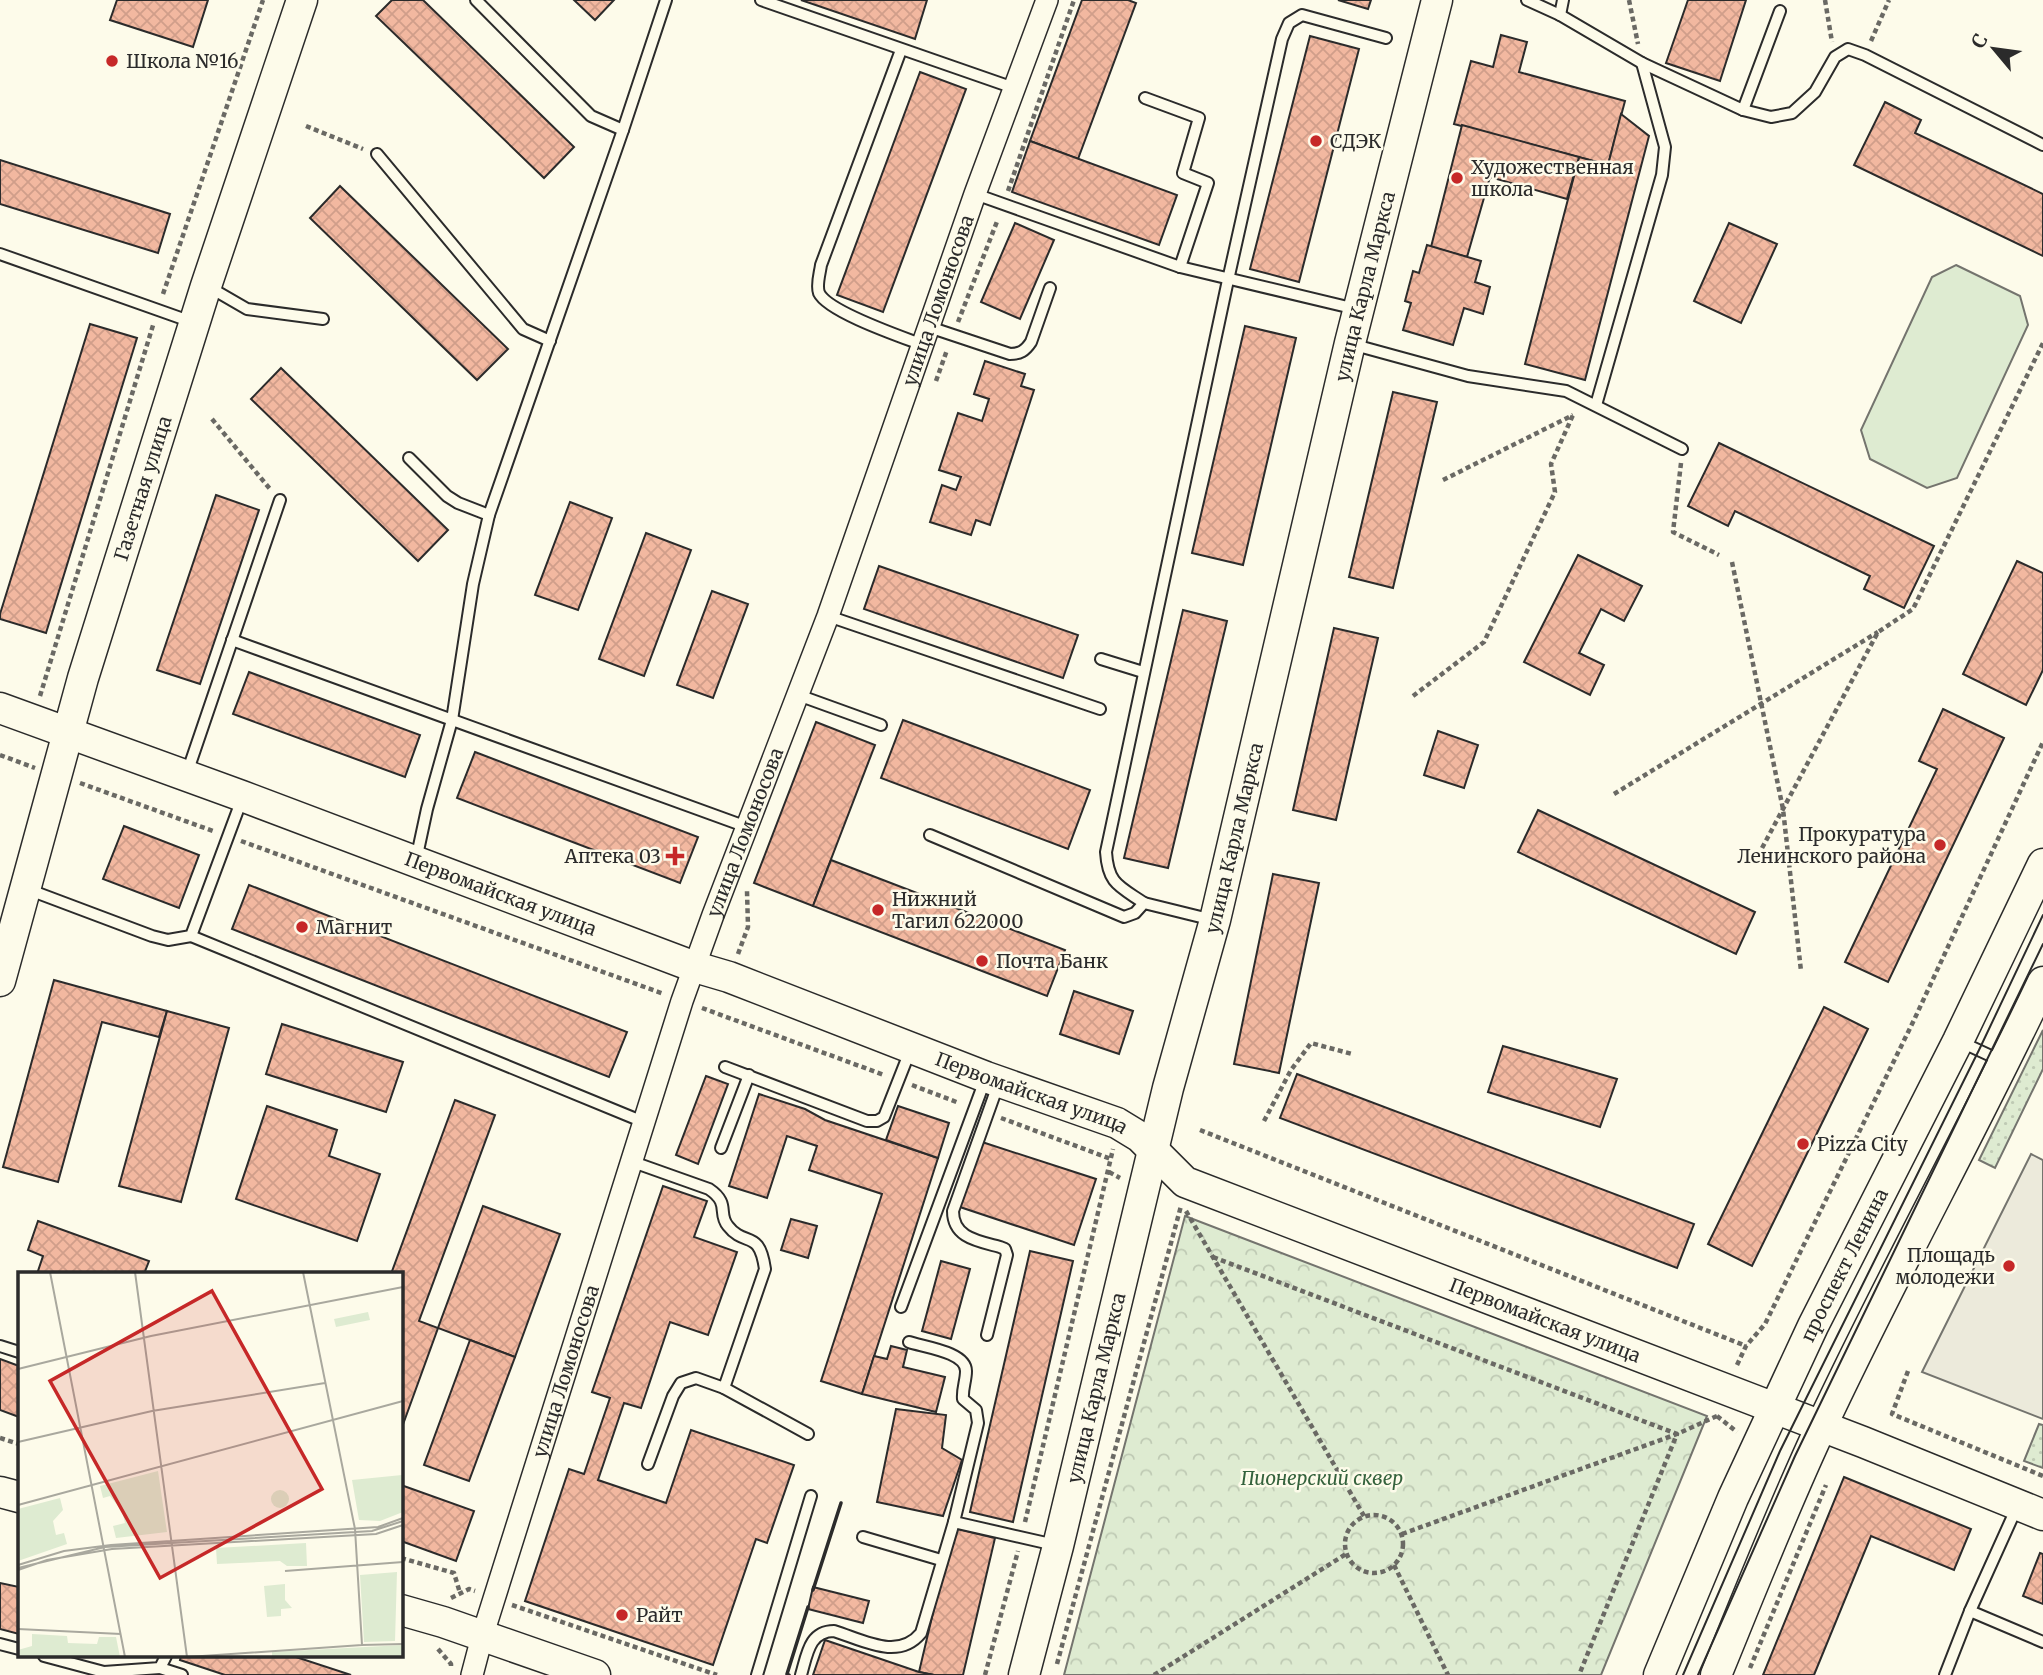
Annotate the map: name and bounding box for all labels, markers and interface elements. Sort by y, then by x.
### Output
north arrow [1959,14,2029,84]
text: С [1966,29,1993,52]
place label: Школа №16 [126,49,239,73]
marker: Школа №16 [104,53,120,69]
place label: СДЭК [1330,129,1382,153]
marker: СДЭК [1308,133,1324,149]
place label: Художественная школа [1471,155,1634,201]
marker: Художественная школа [1449,170,1465,186]
street label: улица Карла Маркса [1329,189,1400,384]
street label: улица Ломоносова [897,212,979,389]
street label: Газетная улица [109,413,177,564]
street label: улица Карла Маркса [1200,740,1268,936]
street label: улица Ломоносова [701,744,788,920]
place label: Прокуратура Ленинского района [1737,822,1926,868]
marker: Прокуратура Ленинского района [1932,837,1948,853]
place label: Аптека 03 [564,844,661,868]
street label: Первомайская улица [401,847,600,941]
marker: Аптека 03 [667,848,683,864]
place label: Нижний Тагил 622000 [892,887,1023,933]
marker: Нижний Тагил 622000 [870,902,886,918]
place label: Магнит [316,915,392,939]
marker: Магнит [294,919,310,935]
place label: Почта Банк [996,949,1108,973]
marker: Почта Банк [974,953,990,969]
street label: Первомайская улица [932,1046,1132,1139]
place label: Pizza City [1817,1132,1908,1156]
marker: Pizza City [1795,1136,1811,1152]
street label: проспект Ленина [1795,1184,1893,1346]
place label: Площадь молодежи [1895,1243,1995,1289]
marker: Площадь молодежи [2001,1258,2017,1274]
inset map [18,1272,402,1658]
street label: Первомайская улица [1446,1273,1644,1368]
street label: улица Ломоносова [527,1282,604,1460]
street label: улица Карла Маркса [1061,1290,1130,1486]
park label: Пионерский сквер [1241,1466,1403,1490]
place label: Райт [636,1603,683,1627]
marker: Райт [614,1607,630,1623]

